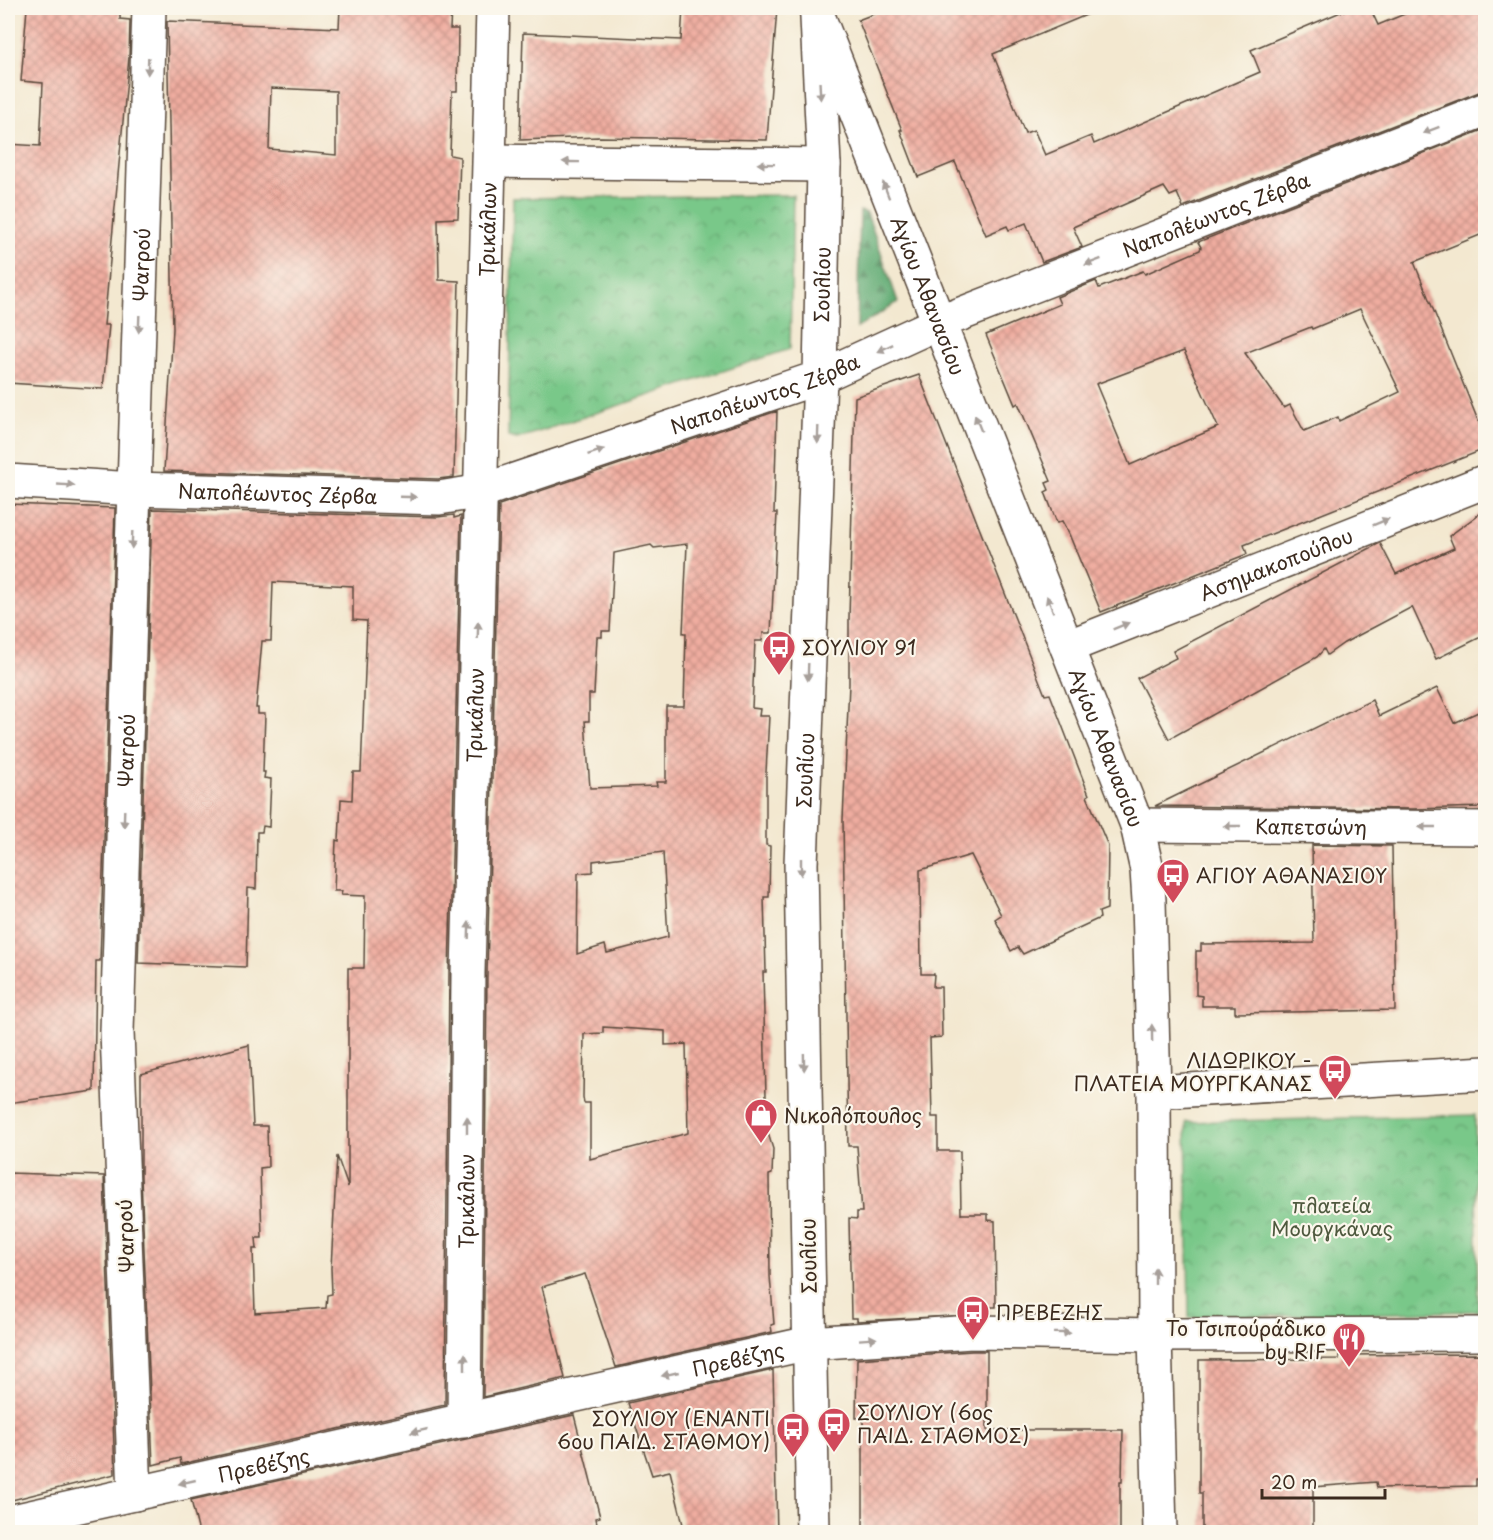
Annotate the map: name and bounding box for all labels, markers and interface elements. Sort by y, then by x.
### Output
one-way arrow [143,56,152,75]
one-way arrow [816,81,825,100]
one-way arrow [1422,126,1440,135]
one-way arrow [561,157,580,166]
one-way arrow [756,159,775,169]
street label: Ναπολέωντος Ζέρβα [1118,164,1314,265]
street label: Τρικάλων [471,181,503,277]
one-way arrow [881,181,891,199]
street label: Αγίου Αθανασίου [883,212,973,379]
street label: Ψαrρού [125,227,157,302]
street label: Σουλίου [806,246,837,323]
one-way arrow [1084,258,1102,268]
one-way arrow [134,314,144,333]
one-way arrow [876,343,894,353]
street label: Ναπολέωντος Ζέρβα [666,346,864,441]
one-way arrow [973,414,982,432]
one-way arrow [813,426,822,445]
one-way arrow [587,446,605,456]
street label: Ναπολέωντος Ζέρβα [178,475,378,511]
one-way arrow [56,480,75,489]
one-way arrow [398,493,417,502]
one-way arrow [1372,517,1390,527]
street label: Ασημακοπούλου [1195,520,1357,608]
one-way arrow [128,530,137,549]
one-way arrow [1045,595,1054,613]
one-way arrow [1113,620,1131,630]
one-way arrow [473,621,483,640]
bus stop icon: ΣΟΥΛΙΟΥ 91 [761,629,797,676]
place label: ΣΟΥΛΙΟΥ 91 [802,632,916,662]
one-way arrow [804,663,813,682]
street label: Αγίου Αθανασίου [1062,664,1151,832]
street label: Τρικάλων [458,667,491,763]
street label: Ψαrρού [110,713,142,788]
street label: Σουλίου [788,732,821,808]
one-way arrow [119,809,128,828]
street label: Καπετσώνη [1255,811,1367,842]
one-way arrow [1223,821,1242,831]
one-way arrow [1418,822,1437,832]
bus stop icon: ΑΓΙΟΥ ΑΘΑΝΑΣΙΟΥ [1155,857,1191,904]
one-way arrow [796,858,806,877]
place label: ΑΓΙΟΥ ΑΘΑΝΑΣΙΟΥ [1196,860,1387,890]
one-way arrow [464,921,474,940]
one-way arrow [1148,1024,1157,1043]
place label: ΛΙΔΩΡΙΚΟΥ - ΠΛΑΤΕΙΑ ΜΟΥΡΓΚΑΝΑΣ [1074,1045,1312,1098]
one-way arrow [800,1053,809,1072]
bus stop icon: ΛΙΔΩΡΙΚΟΥ - ΠΛΑΤΕΙΑ ΜΟΥΡΓΚΑΝΑΣ [1317,1053,1353,1100]
shop icon: Νικολόπουλος [743,1097,779,1144]
place label: Νικολόπουλος [784,1100,922,1130]
one-way arrow [462,1116,472,1135]
street label: Τρικάλων [451,1153,481,1249]
park label: πλατεία Μουργκάνας [1271,1190,1393,1243]
street label: Ψαrρού [109,1199,141,1273]
street label: Σουλίου [792,1218,824,1294]
one-way arrow [1150,1267,1160,1286]
bus stop icon: ΠΡΕΒΕΖΗΣ [955,1294,991,1341]
place label: ΠΡΕΒΕΖΗΣ [996,1297,1103,1327]
place label: To Τσιπούράδικο by RIF [1166,1313,1326,1366]
restaurant icon: To Τσιπούράδικο by RIF [1331,1321,1367,1368]
one-way arrow [1053,1329,1072,1338]
street label: Πρεβέζης [689,1334,787,1384]
one-way arrow [858,1334,877,1344]
one-way arrow [460,1353,470,1372]
one-way arrow [661,1370,680,1380]
place label: ΣΟΥΛΙΟΥ (6ος ΠΑΙΔ. ΣΤΑΘΜΟΣ) [857,1397,1029,1450]
place label: ΣΟΥΛΙΟΥ (ΕΝΑΝΤΙ 6ου ΠΑΙΔ. ΣΤΑΘΜΟΥ) [557,1403,770,1456]
bus stop icon: ΣΟΥΛΙΟΥ (6ος ΠΑΙΔ. ΣΤΑΘΜΟΣ) [816,1406,852,1453]
bus stop icon: ΣΟΥΛΙΟΥ (ΕΝΑΝΤΙ 6ου ΠΑΙΔ. ΣΤΑΘΜΟΥ) [775,1411,811,1458]
one-way arrow [409,1426,428,1436]
street label: Πρεβέζης [215,1440,313,1490]
scale bar [1262,1462,1385,1500]
text: 20 m [1271,1468,1317,1495]
one-way arrow [177,1478,196,1487]

